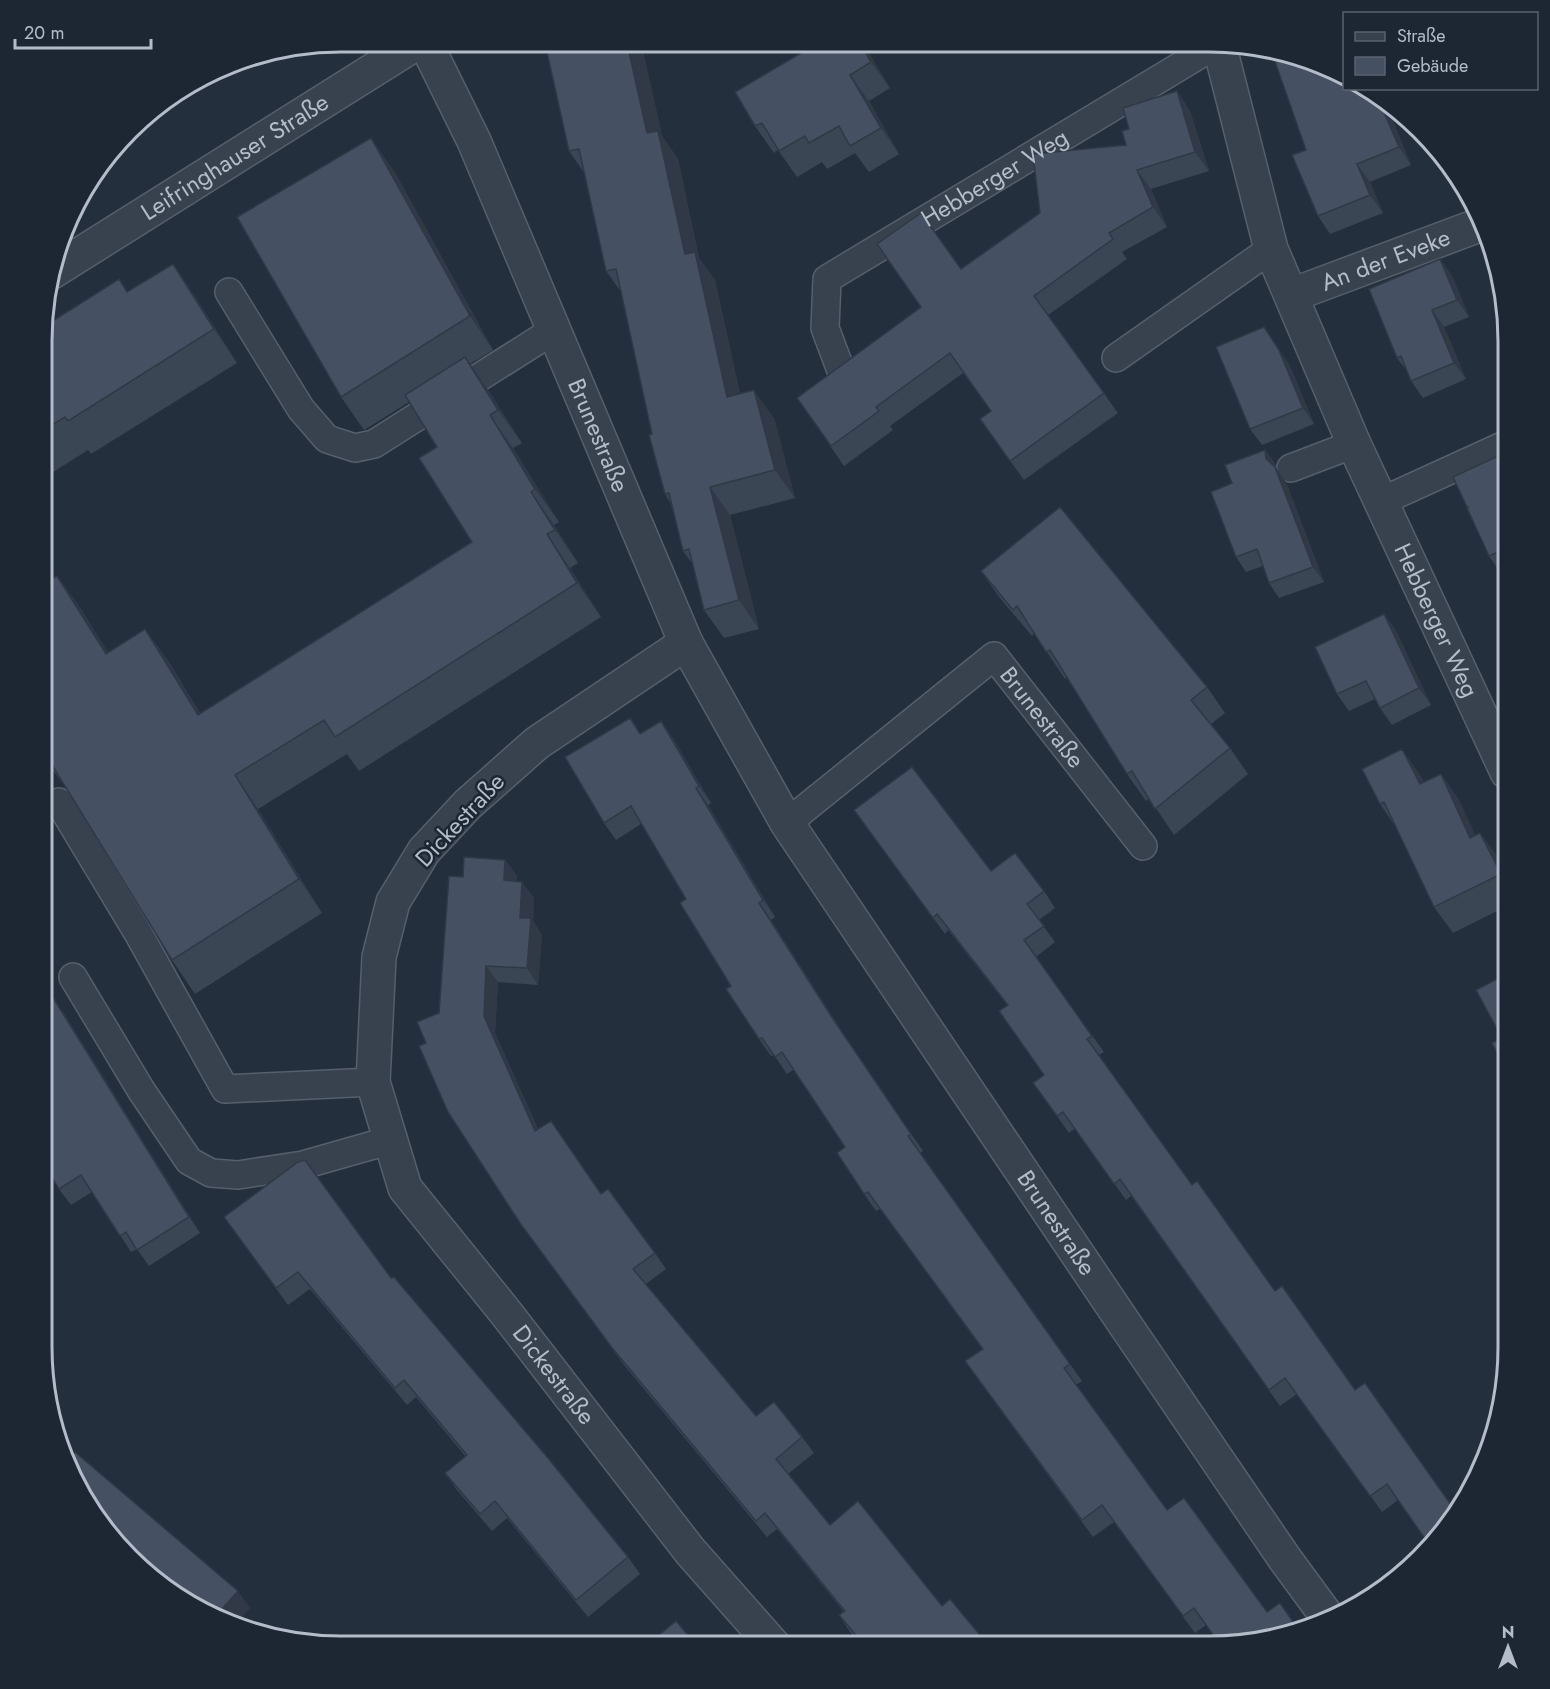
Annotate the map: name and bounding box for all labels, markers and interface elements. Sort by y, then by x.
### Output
scale bar [15,12,152,50]
legend [1343,12,1538,90]
text: 20 m [24,20,64,46]
text: Straße [1397,23,1445,49]
text: Gebäude [1397,53,1468,79]
street label: Leifringhauser Straße [134,84,335,229]
street label: Hebberger Weg [914,120,1075,236]
street label: An der Eveke [1316,219,1455,300]
street label: Brunestraße [559,373,638,497]
street label: Hebberger Weg [1386,537,1488,703]
street label: Brunestraße [992,659,1093,775]
street label: Dickestraße [407,765,513,875]
street label: Brunestraße [1009,1163,1105,1282]
street label: Dickestraße [504,1317,604,1432]
north arrow [1478,1617,1538,1677]
text: N [1502,1621,1514,1644]

